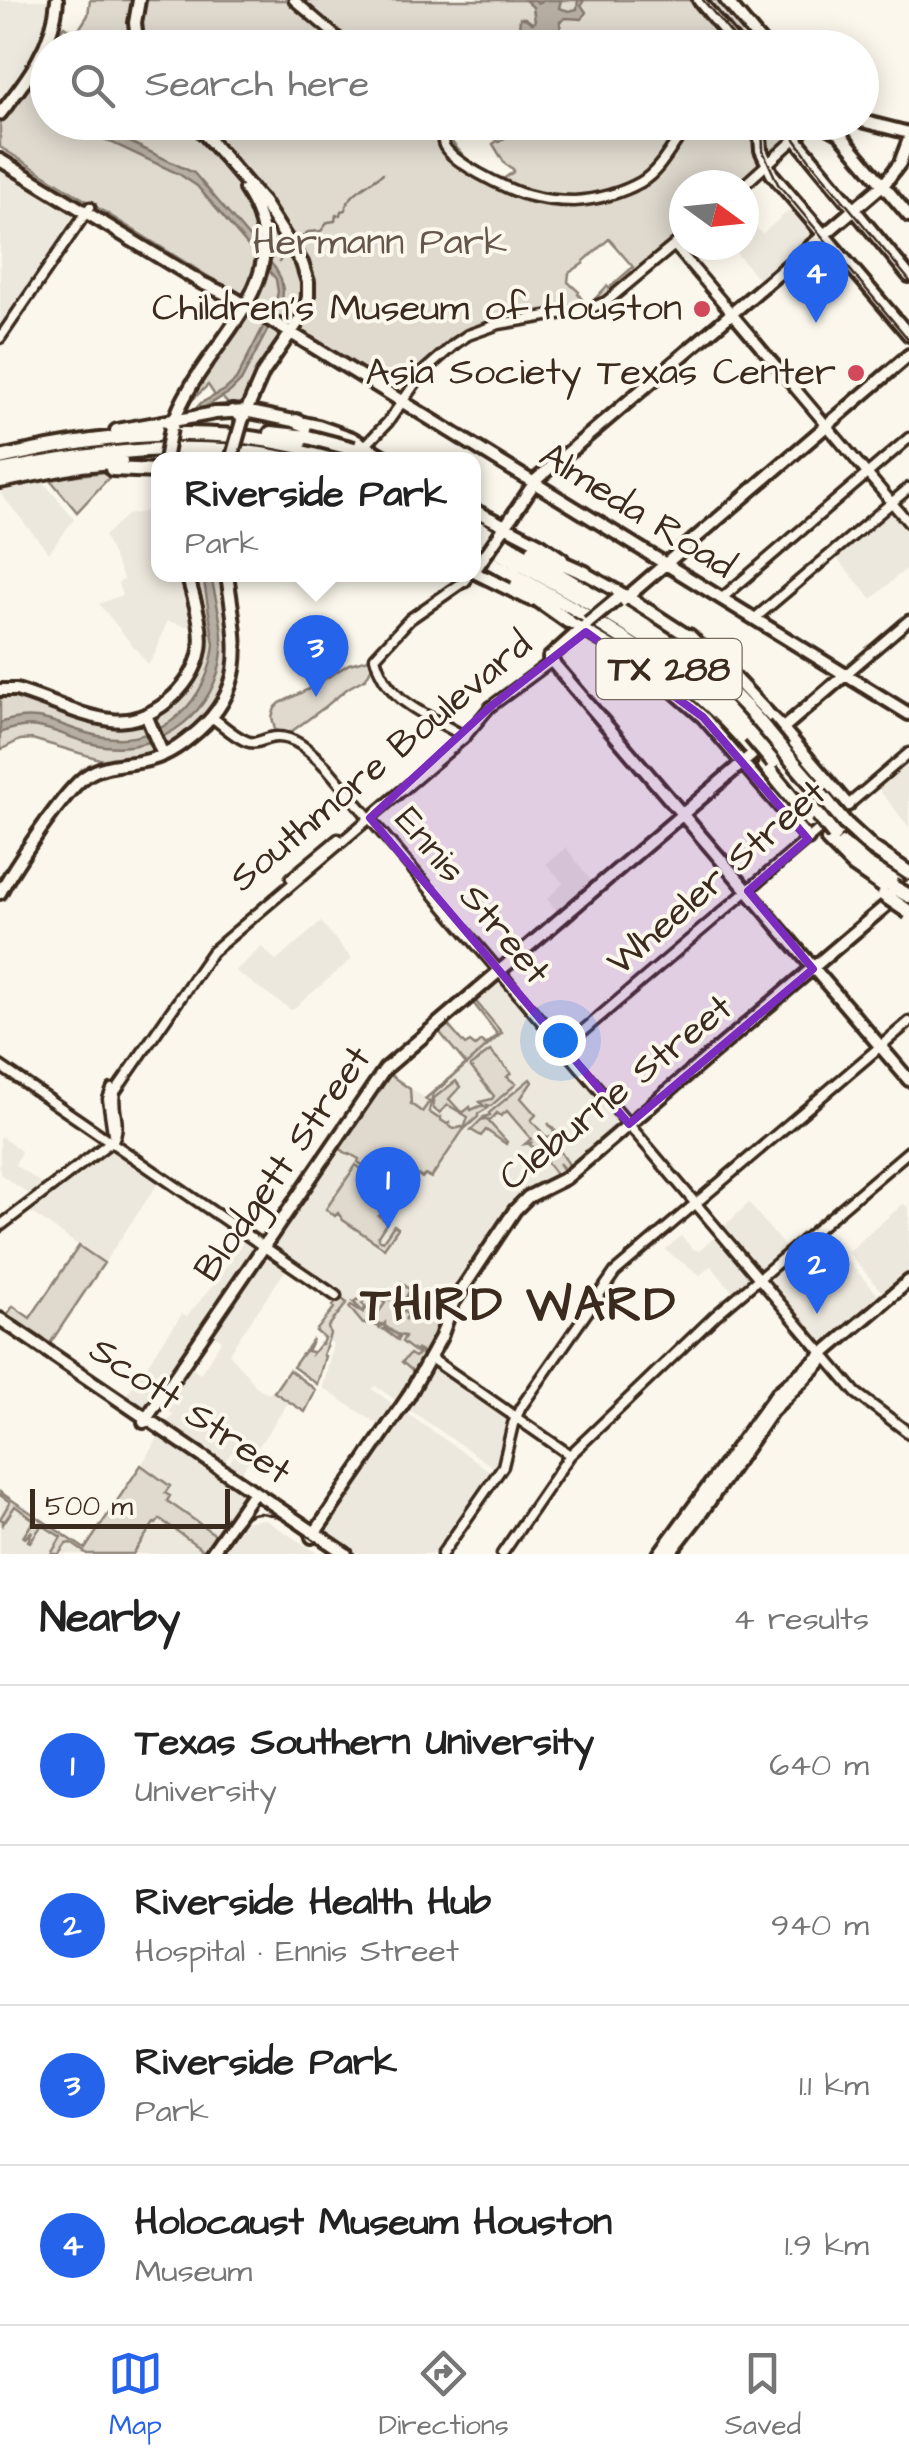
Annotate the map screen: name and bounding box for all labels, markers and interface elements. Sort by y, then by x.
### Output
search box [30,30,879,140]
icon: search [65,58,120,113]
text: Search here [145,59,369,111]
north arrow [669,170,759,260]
park label: Hermann Park [253,217,507,269]
pin: 4 [784,240,848,323]
place label: Children's Museum of Houston [152,283,682,335]
marker: Children's Museum of Houston [691,298,713,320]
place label: Asia Society Texas Center [366,347,836,400]
marker: Asia Society Texas Center [845,362,867,384]
street label: Almeda Road [529,430,745,592]
popup [151,452,481,582]
text: Riverside Park [185,469,447,521]
text: Park [185,521,259,566]
pin: 3 [284,614,348,697]
street label: Southmore Boulevard [218,620,544,904]
road number: TX 288 [596,639,742,699]
street label: Wheeler Street [596,768,838,988]
street label: Ennis Street [382,796,562,996]
street label: Cleburne Street [488,982,744,1204]
your location [535,1015,586,1066]
street label: Blodgett Street [182,1036,384,1292]
pin: 1 [356,1146,420,1229]
pin: 2 [784,1232,850,1314]
district label: THIRD WARD [359,1273,678,1339]
street label: Scott Street [79,1324,301,1498]
scale bar [30,1484,230,1528]
text: 500 m [45,1487,133,1526]
text: Nearby [40,1590,180,1648]
text: 4 results [733,1597,869,1642]
text: Texas Southern University [135,1717,594,1769]
text: 1 [70,1743,75,1788]
text: 640 m [769,1743,869,1788]
text: University [135,1769,277,1814]
text: Riverside Health Hub [135,1877,491,1929]
text: 2 [63,1903,82,1948]
text: 940 m [771,1903,869,1948]
text: Hospital · Ennis Street [135,1929,459,1974]
text: Riverside Park [135,2037,397,2089]
text: 3 [64,2063,81,2108]
text: 1.1 km [799,2063,869,2108]
text: Park [135,2089,209,2134]
text: Holocaust Museum Houston [135,2197,612,2249]
text: 4 [62,2223,83,2268]
text: 1.9 km [785,2223,869,2268]
text: Museum [135,2249,252,2294]
tab: Map [108,2346,163,2445]
tab: Directions [379,2346,509,2445]
tab: Saved [725,2346,801,2445]

